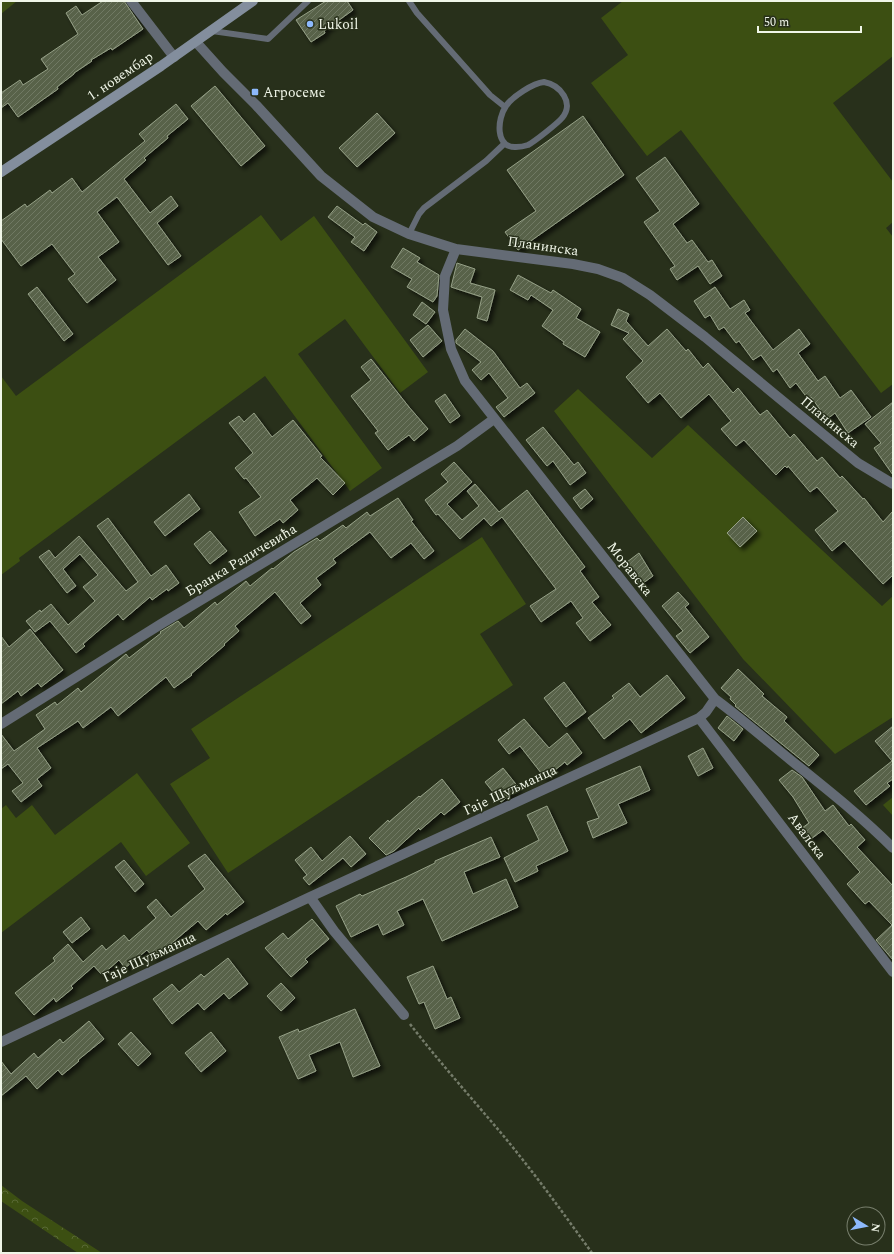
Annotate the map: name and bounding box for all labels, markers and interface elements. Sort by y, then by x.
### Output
scale bar [758,8,861,34]
text: 50 m [764,13,789,32]
place label: Lukoil [318,14,358,35]
marker: Lukoil [305,19,315,29]
street label: 1. новембар [83,46,157,106]
place label: Агросеме [263,82,326,103]
marker: Агросеме [250,87,260,97]
street label: Планинска [506,231,580,261]
street label: Планинска [796,391,864,453]
street label: Бранка Радичевића [181,518,301,602]
street label: Моравска [602,537,658,601]
street label: Гаје Шуљманца [460,759,560,821]
street label: Авалска [783,808,832,864]
street label: Гаје Шуљманца [99,926,199,988]
north arrow [846,1206,886,1246]
text: N [866,1222,885,1234]

